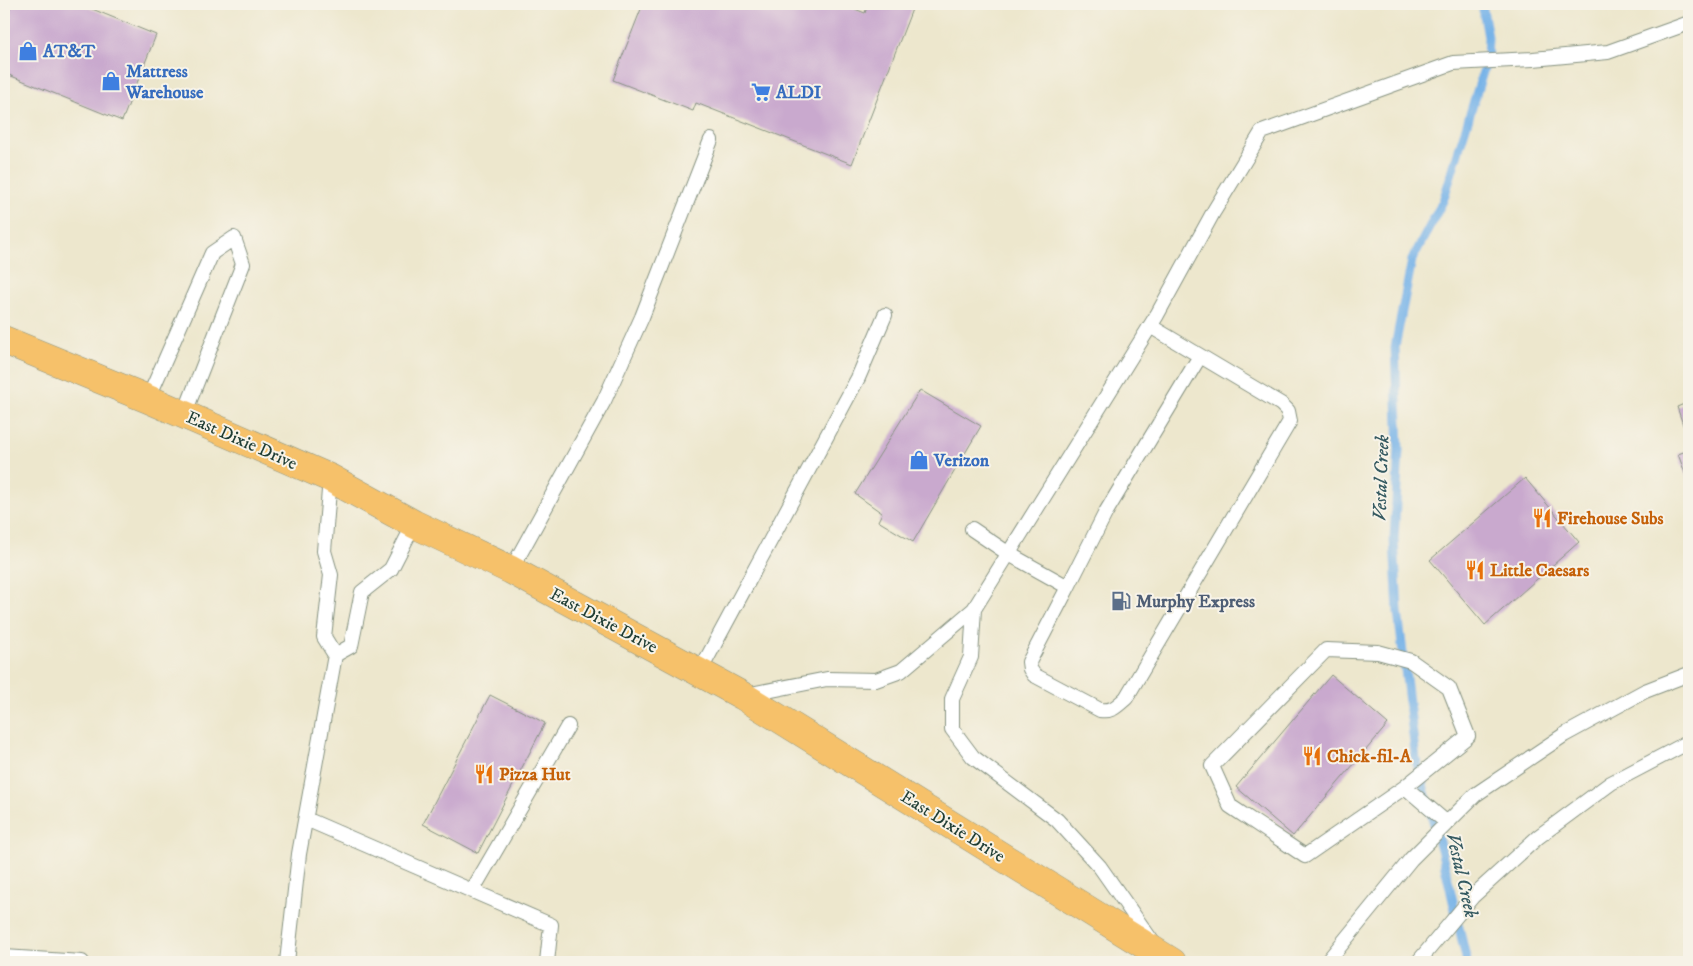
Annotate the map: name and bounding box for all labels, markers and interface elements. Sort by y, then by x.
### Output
shop icon: AT&T [17,40,39,62]
place label: AT&T [42,41,95,63]
place label: Mattress Warehouse [125,61,204,104]
shop icon: Mattress Warehouse [100,70,122,92]
supermarket icon: ALDI [750,81,772,103]
place label: ALDI [775,82,822,104]
street label: East Dixie Drive [183,407,300,475]
water label: Vestal Creek [1368,434,1395,522]
shop icon: Verizon [908,449,930,471]
place label: Verizon [933,450,990,472]
restaurant icon: Firehouse Subs [1531,507,1553,529]
place label: Firehouse Subs [1557,508,1664,530]
restaurant icon: Little Caesars [1464,559,1486,581]
place label: Little Caesars [1490,560,1589,582]
street label: East Dixie Drive [546,583,661,659]
fuel station icon: Murphy Express [1110,590,1132,612]
place label: Murphy Express [1136,591,1255,613]
restaurant icon: Chick-fil-A [1301,745,1323,767]
place label: Chick-fil-A [1327,746,1412,768]
restaurant icon: Pizza Hut [473,763,495,785]
place label: Pizza Hut [499,764,571,786]
street label: East Dixie Drive [896,786,1009,868]
water label: Vestal Creek [1441,831,1482,920]

